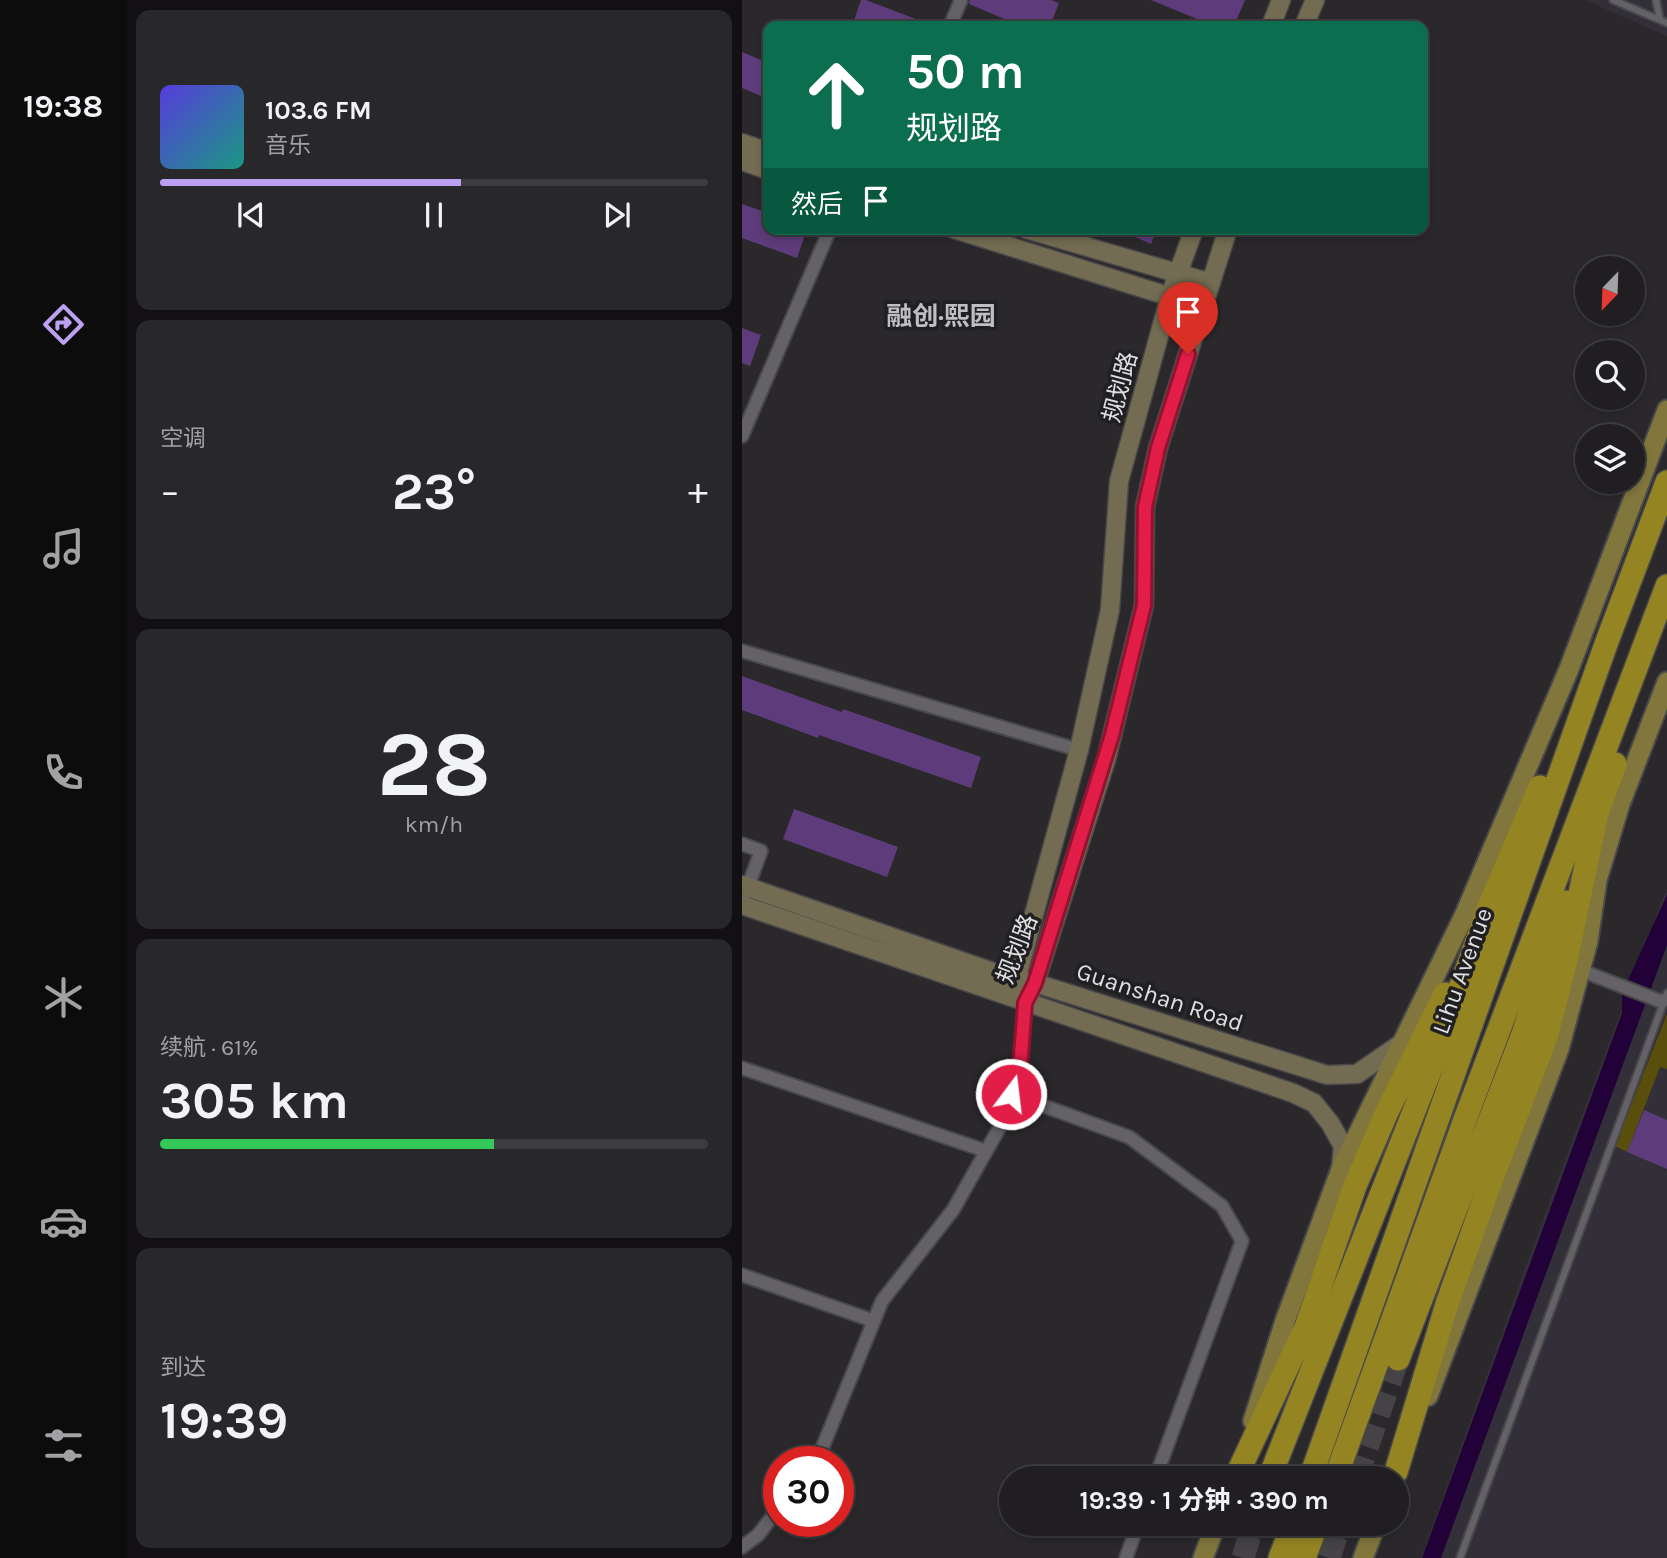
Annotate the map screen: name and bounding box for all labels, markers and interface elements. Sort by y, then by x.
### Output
text: 50 m [906,43,1024,100]
icon: ahead [791,49,882,140]
text: 19:38 [23,88,103,125]
text: 103.6 FM [265,95,372,126]
text: 规划路 [906,110,1002,147]
text: 音乐 [265,132,311,159]
icon: arrive [857,182,895,220]
text: 然后 [791,189,843,220]
icon: previous [232,196,270,234]
icon: pause [415,196,453,234]
icon: next [598,196,636,234]
north arrow [1575,256,1645,326]
map controls [1575,256,1645,494]
pin [1158,282,1218,354]
icon: arrive [1169,293,1207,331]
icon: directions [39,300,88,349]
district label: 融创·熙园 [886,301,996,332]
button: search [1575,340,1645,410]
street label: 规划路 [1097,349,1143,425]
button: layers [1575,424,1645,494]
text: 空调 [160,425,206,452]
text: 23° [392,461,476,522]
text: − [160,469,180,514]
text: + [688,469,708,514]
icon: music [39,524,88,573]
text: 28 [377,712,491,818]
icon: phone [39,748,88,797]
text: km/h [405,811,463,838]
street label: Lihu Avenue [1426,904,1498,1038]
street label: 规划路 [991,910,1043,988]
street label: Guanshan Road [1073,957,1247,1037]
icon: climate [39,973,88,1022]
text: 续航 · 61% [160,1034,259,1061]
position arrow [974,1057,1048,1131]
text: 305 km [160,1070,349,1131]
icon: car [39,1197,88,1246]
text: 到达 [160,1354,206,1381]
text: 19:39 [160,1390,288,1451]
icon: filters [39,1421,88,1470]
speed limit sign: 30 [763,1446,854,1537]
text: 19:39 · 1 分钟 · 390 m [1079,1485,1329,1516]

